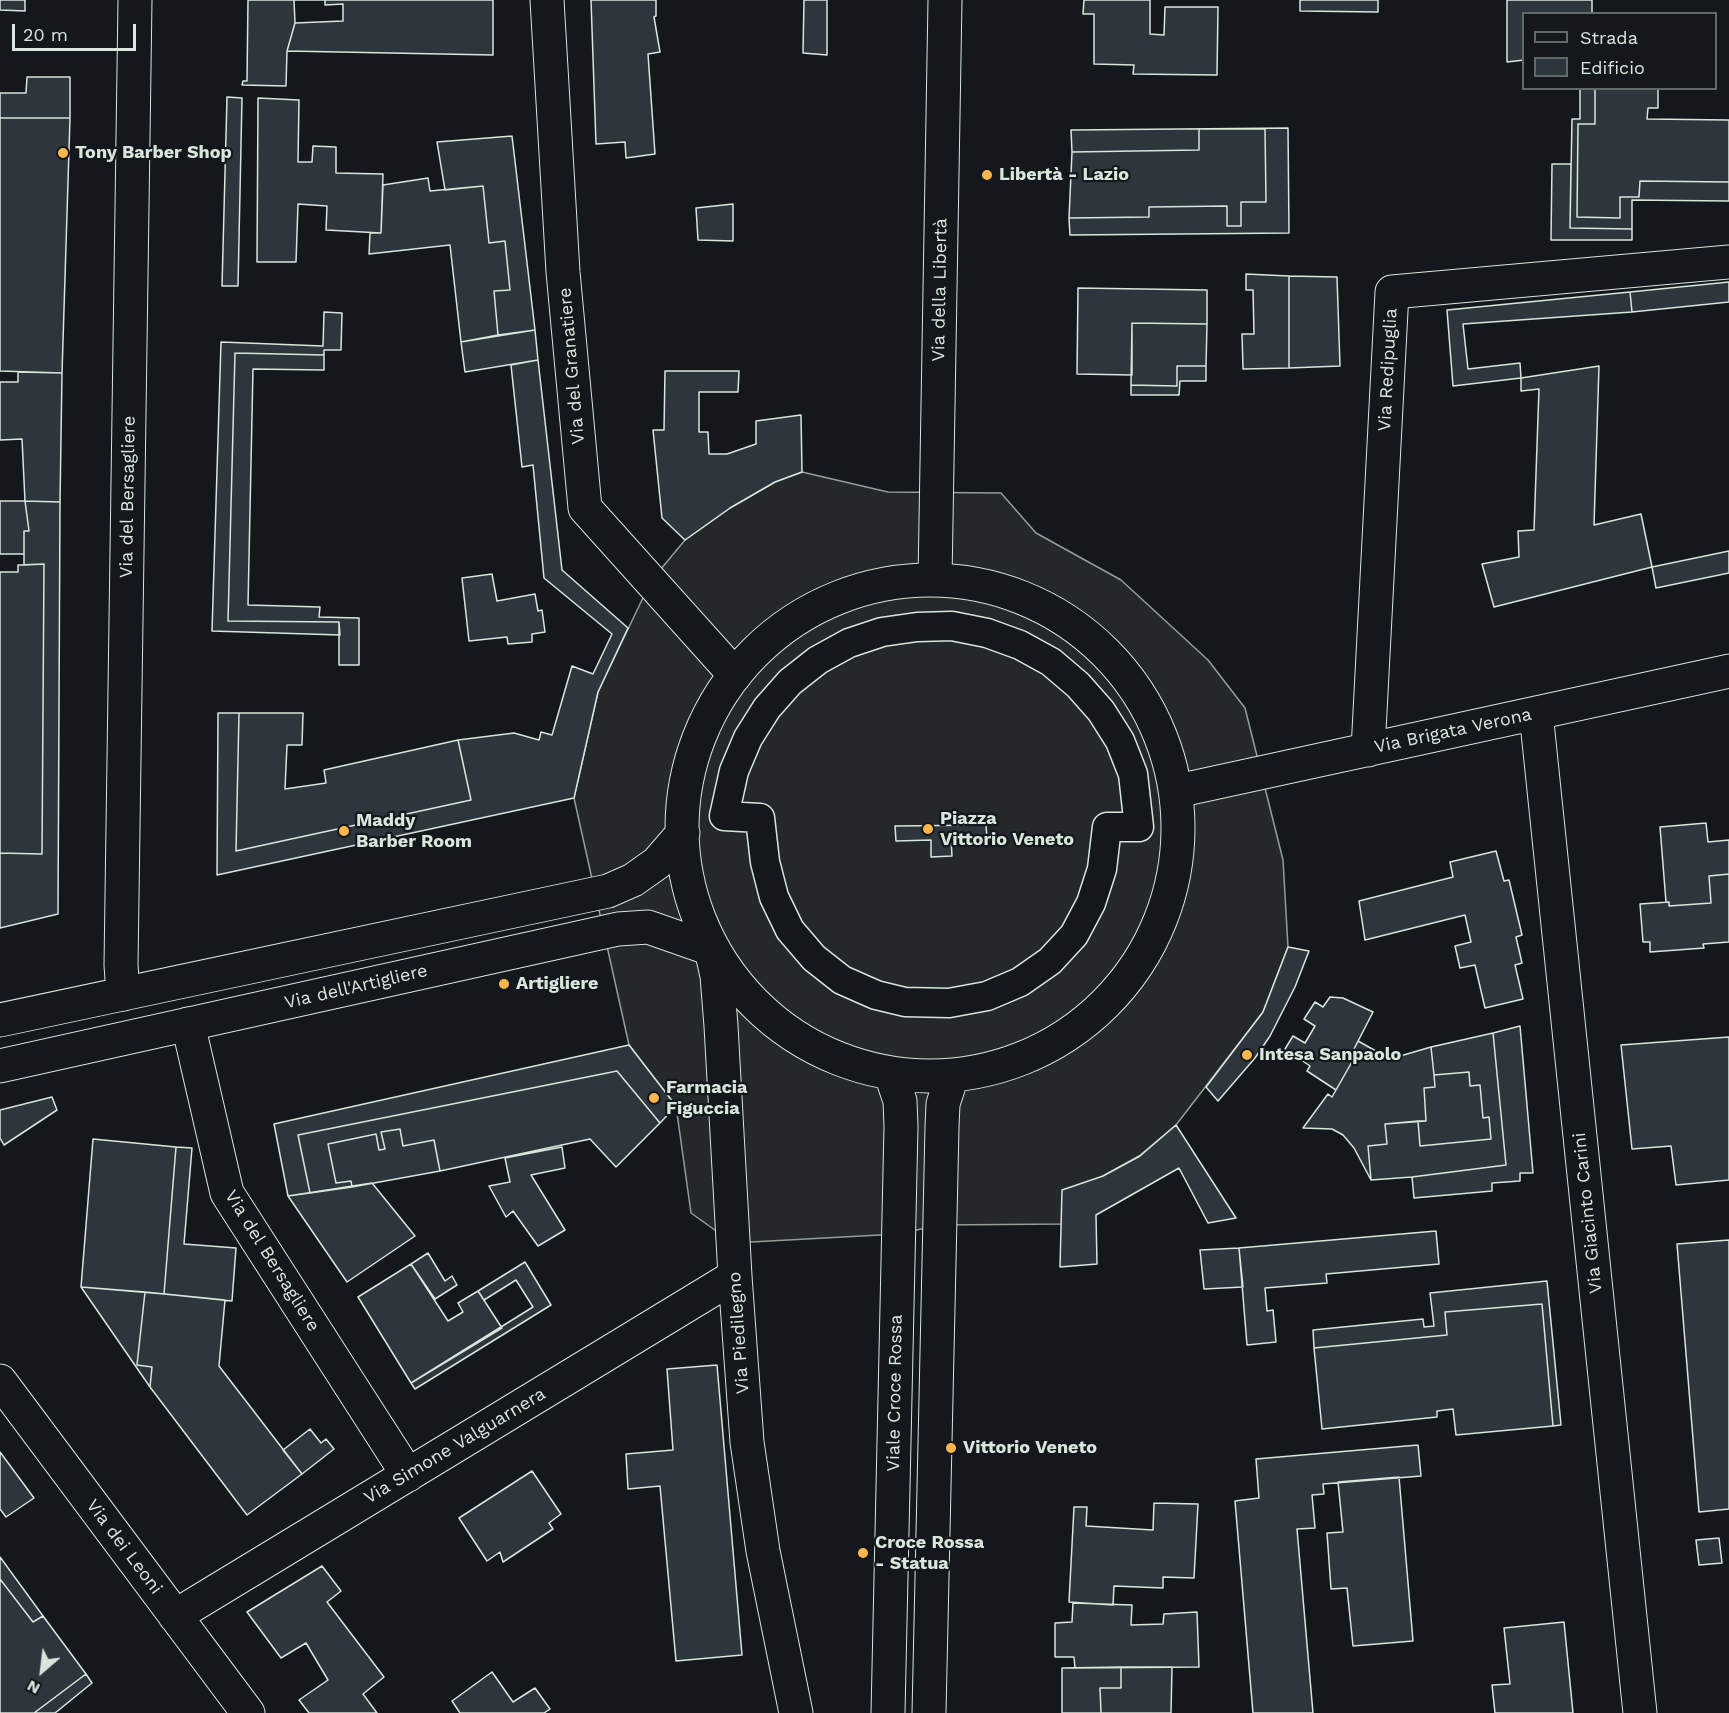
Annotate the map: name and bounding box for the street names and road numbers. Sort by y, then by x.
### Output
street label: Via della Libertà [928,218,952,362]
street label: Via del Granatiere [554,287,590,445]
street label: Via Redipuglia [1374,308,1402,432]
street label: Via del Bersagliere [116,416,140,578]
street label: Via Brigata Verona [1372,704,1534,758]
street label: Via dell'Artigliere [282,960,430,1014]
street label: Via Giacinto Carini [1569,1131,1607,1295]
street label: Via del Bersagliere [220,1186,324,1336]
street label: Via Piedilegno [724,1271,754,1395]
street label: Viale Croce Rossa [883,1314,907,1472]
street label: Via Simone Valguarnera [360,1383,550,1509]
street label: Via dei Leoni [81,1495,167,1599]

